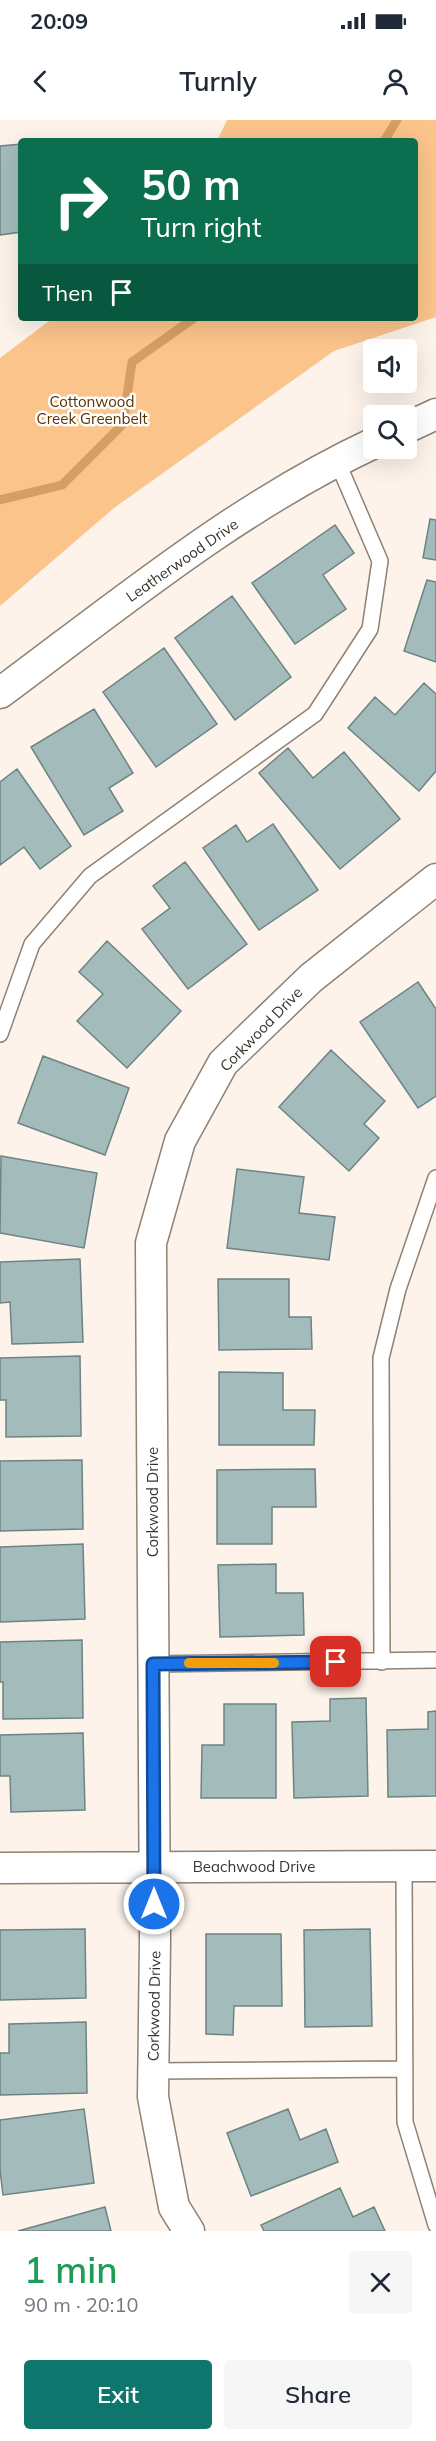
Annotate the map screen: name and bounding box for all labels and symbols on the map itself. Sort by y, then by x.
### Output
park label: Cottonwood Creek Greenbelt [37,392,147,428]
street label: Leatherwood Drive [122,514,242,606]
street label: Corkwood Drive [216,983,306,1075]
street label: Corkwood Drive [143,1447,162,1557]
pin [310,1636,361,1687]
street label: Beachwood Drive [193,1857,315,1876]
position arrow [122,1872,186,1936]
street label: Corkwood Drive [144,1951,164,2061]

